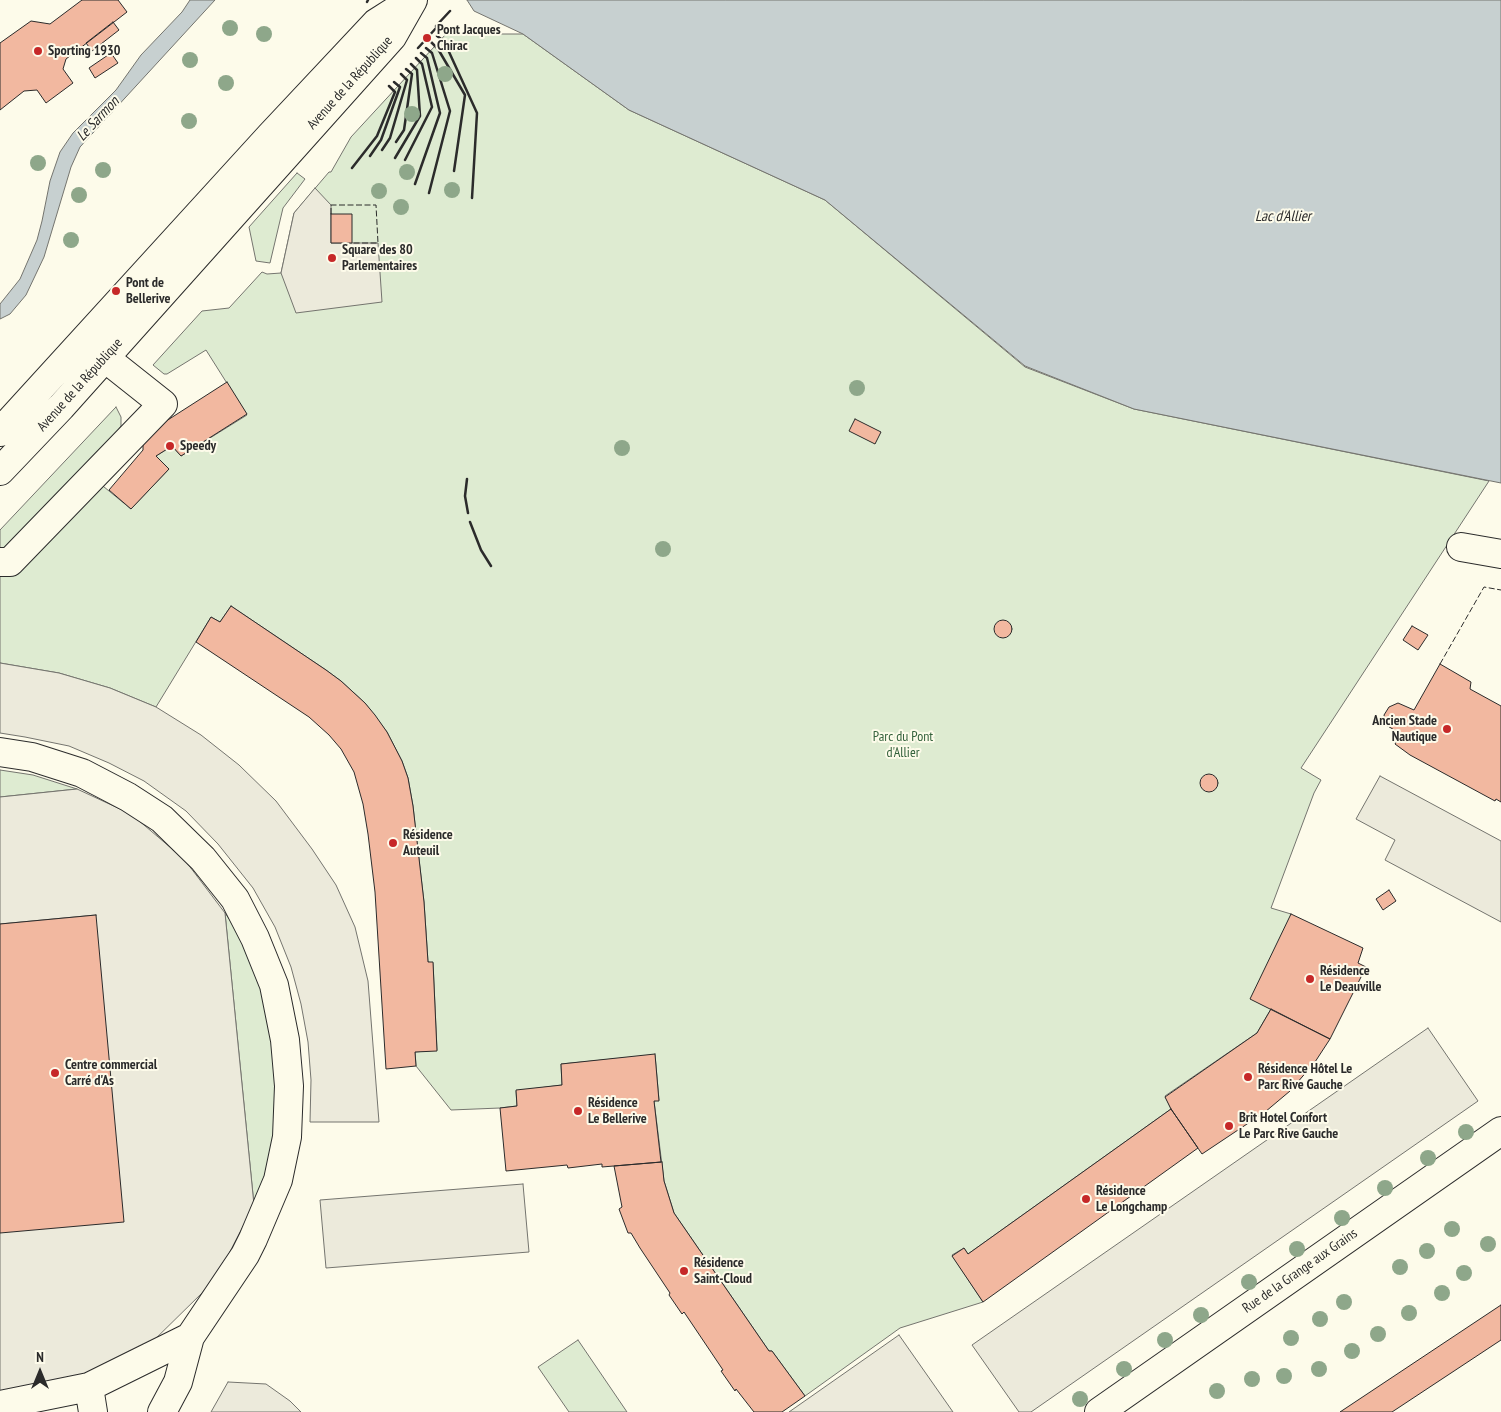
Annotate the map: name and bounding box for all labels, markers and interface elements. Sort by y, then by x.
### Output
place label: Pont Jacques Chirac [437,22,501,54]
marker: Pont Jacques Chirac [421,32,433,44]
street label: Avenue de la République [304,33,396,133]
place label: Sporting 1930 [48,43,120,59]
marker: Sporting 1930 [32,45,44,57]
water label: Le Sarmon [73,93,123,145]
water label: Lac d'Allier [1255,208,1311,226]
place label: Square des 80 Parlementaires [342,242,417,274]
marker: Square des 80 Parlementaires [326,252,338,264]
place label: Pont de Bellerive [126,275,170,308]
marker: Pont de Bellerive [110,285,122,297]
street label: Avenue de la République [34,335,126,435]
place label: Speedy [180,438,216,454]
marker: Speedy [164,440,176,452]
place label: Ancien Stade Nautique [1372,713,1437,746]
marker: Ancien Stade Nautique [1441,723,1453,735]
park label: Parc du Pont d'Allier [873,729,933,762]
place label: Résidence Auteuil [403,827,453,860]
marker: Résidence Auteuil [387,837,399,849]
place label: Résidence Le Deauville [1320,963,1381,996]
marker: Résidence Le Deauville [1304,973,1316,985]
place label: Centre commercial Carré d'As [65,1057,157,1090]
place label: Résidence Hôtel Le Parc Rive Gauche [1258,1061,1352,1094]
marker: Centre commercial Carré d'As [49,1067,61,1079]
marker: Résidence Hôtel Le Parc Rive Gauche [1242,1071,1254,1083]
place label: Résidence Le Bellerive [588,1095,647,1128]
marker: Résidence Le Bellerive [572,1105,584,1117]
place label: Brit Hotel Confort Le Parc Rive Gauche [1239,1110,1338,1142]
marker: Brit Hotel Confort Le Parc Rive Gauche [1223,1120,1235,1132]
place label: Résidence Le Longchamp [1096,1183,1167,1216]
marker: Résidence Le Longchamp [1080,1193,1092,1205]
street label: Rue de la Grange aux Grains [1239,1225,1361,1317]
place label: Résidence Saint-Cloud [694,1255,752,1288]
marker: Résidence Saint-Cloud [678,1265,690,1277]
north arrow [15,1347,65,1397]
text: N [36,1348,44,1366]

